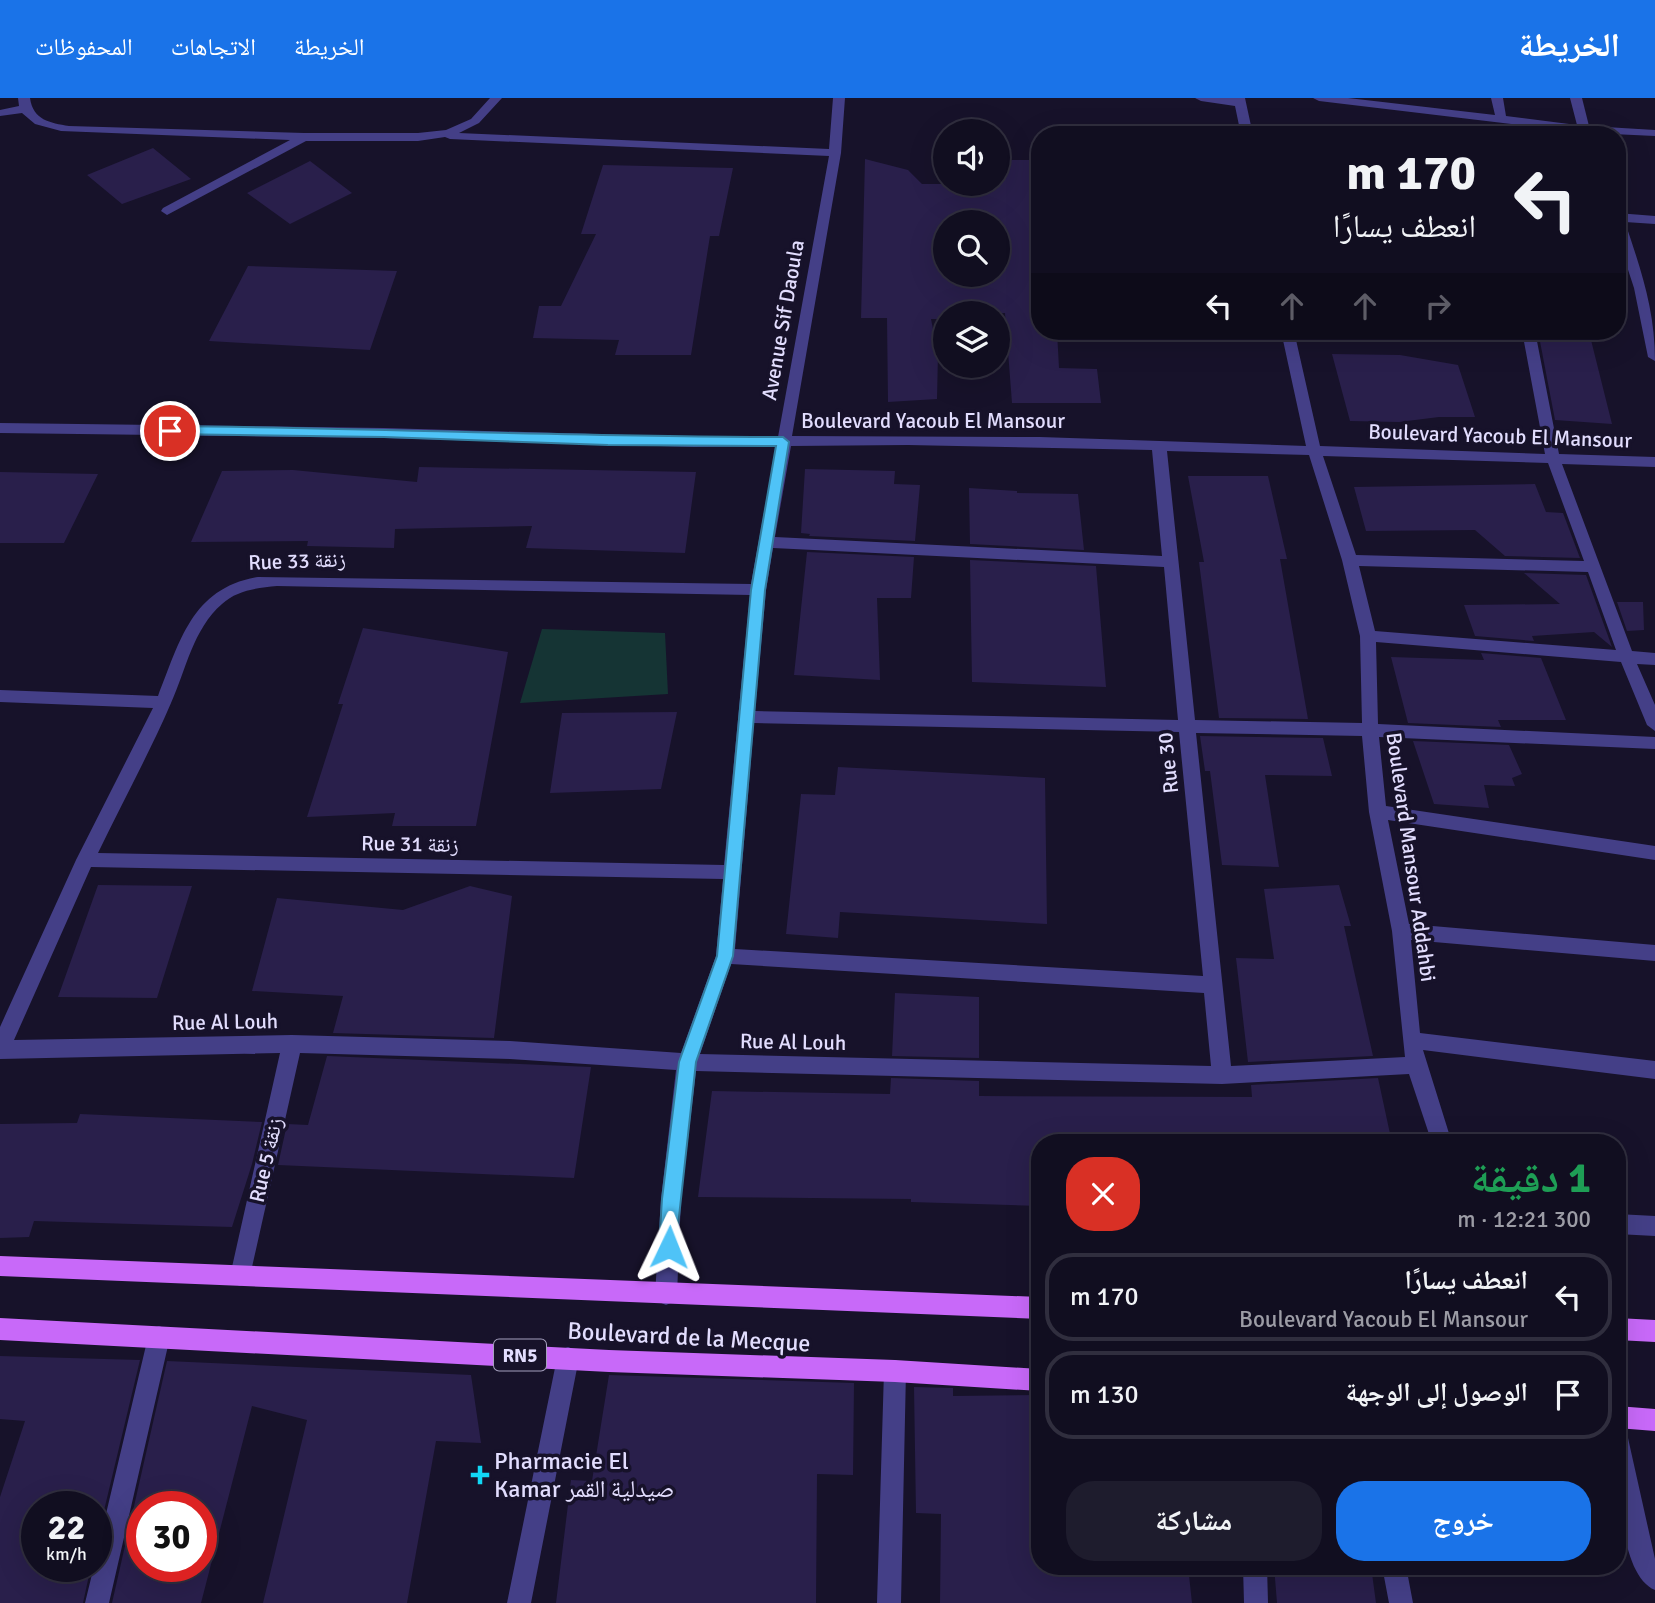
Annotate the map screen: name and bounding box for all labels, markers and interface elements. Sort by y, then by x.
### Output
text: الخريطة [1519,25,1620,66]
text: المحفوظات [35,32,133,62]
text: الاتجاهات [171,32,256,62]
text: الخريطة [294,32,365,62]
map controls [933,119,1010,378]
button: sound [933,119,1010,196]
text: 170 m [1346,143,1476,203]
icon: left [1500,154,1591,245]
text: انعطف يسارًا [1333,207,1476,246]
button: search [933,210,1010,287]
street label: Avenue Sif Daoula [756,238,810,402]
icon: left [1200,287,1238,325]
icon: ahead [1273,287,1311,325]
icon: ahead [1346,287,1384,325]
icon: right [1419,287,1457,325]
button: layers [933,301,1010,378]
pin [140,401,200,461]
street label: Boulevard Yacoub El Mansour [801,408,1065,434]
icon: arrive [151,412,189,450]
street label: Boulevard Yacoub El Mansour [1368,418,1633,454]
street label: Rue 33 زنقة [248,546,346,576]
street label: Rue 30 [1152,731,1184,795]
street label: Boulevard Mansour Addahbi [1381,731,1441,983]
street label: Rue 31 زنقة [361,830,459,858]
street label: Rue Al Louh [172,1008,278,1036]
street label: Rue Al Louh [740,1028,846,1056]
street label: Rue 5 زنقة [244,1115,288,1205]
text: 1 دقيقة [1471,1153,1591,1204]
button: close [1066,1157,1140,1231]
text: 300 m · 12:21 [1457,1205,1591,1234]
position arrow [632,1210,706,1284]
text: انعطف يسارًا [1404,1265,1528,1297]
icon: left [1549,1278,1587,1316]
text: 170 m [1070,1281,1139,1313]
text: Boulevard Yacoub El Mansour [1239,1305,1528,1334]
street label: Boulevard de la Mecque [567,1316,811,1358]
road number: RN5 [494,1340,546,1371]
icon: arrive [1549,1376,1587,1414]
text: الوصول إلى الوجهة [1346,1377,1528,1409]
text: 130 m [1070,1379,1139,1411]
place label: Pharmacie El Kamar صيدلية القمر [494,1446,674,1504]
marker: Pharmacie El Kamar صيدلية القمر [472,1467,488,1483]
button: مشاركة [1066,1481,1322,1561]
button: خروج [1336,1481,1591,1561]
speed limit sign: 30 [126,1491,217,1582]
text: 22 [48,1506,85,1549]
text: km/h [46,1543,87,1565]

